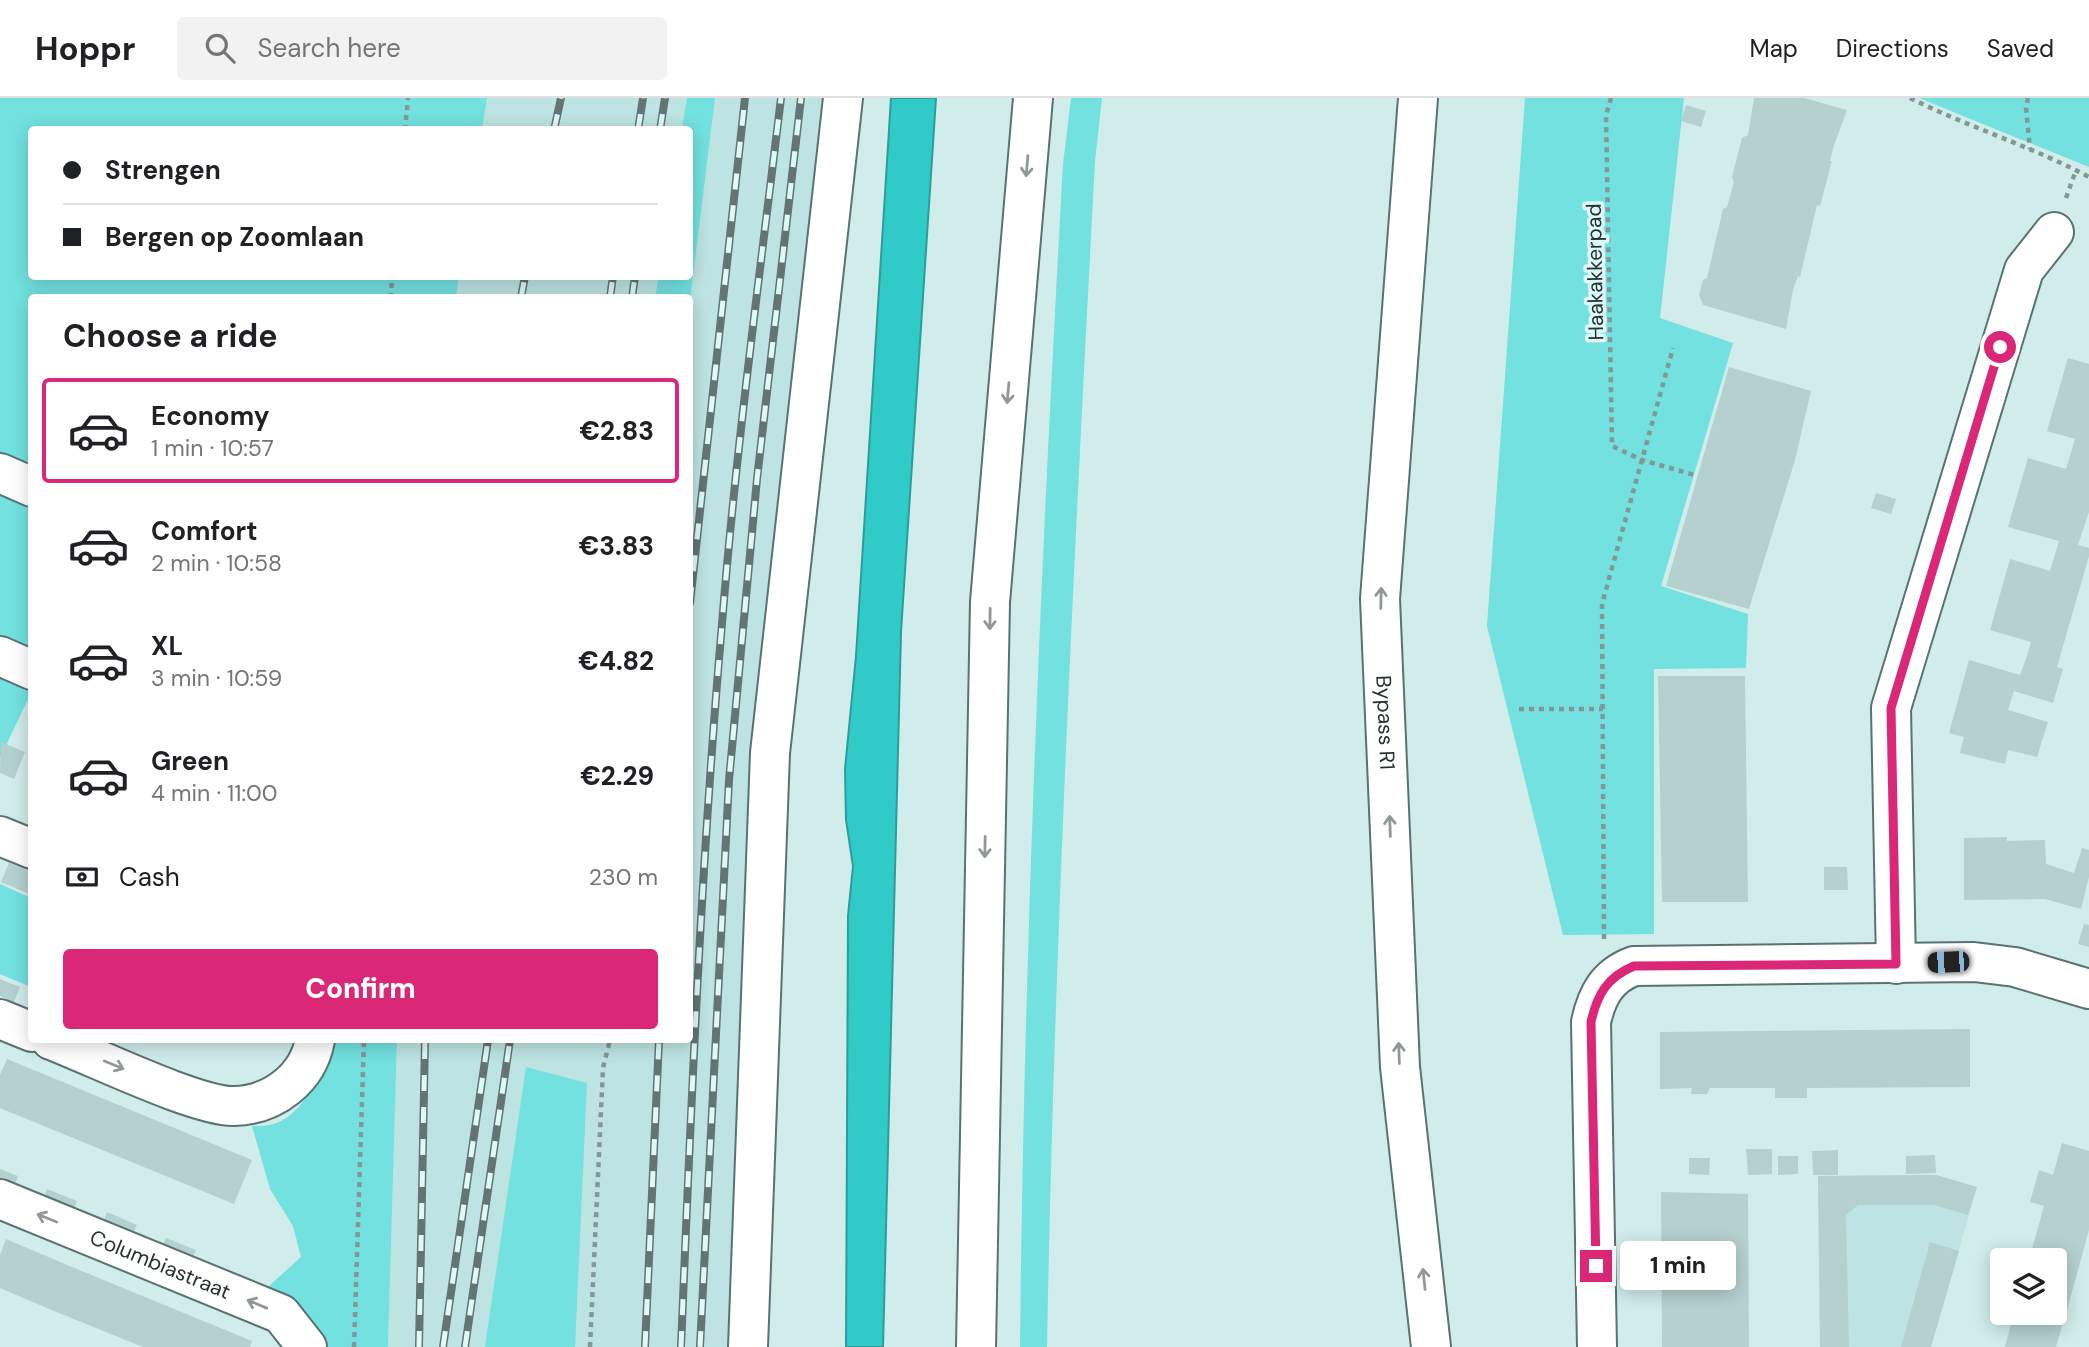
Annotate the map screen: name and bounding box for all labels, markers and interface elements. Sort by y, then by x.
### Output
search box [177,17,667,80]
text: Hoppr [35,27,135,70]
icon: search [201,29,239,67]
text: Search here [257,31,401,65]
text: Map [1750,33,1798,64]
text: Directions [1836,33,1949,64]
text: Saved [1987,33,2054,64]
text: Strengen [105,153,221,187]
one-way arrow [1020,154,1033,177]
street label: Haakakkerpad [1580,203,1610,341]
text: Bergen op Zoomlaan [105,220,364,254]
text: Choose a ride [63,315,278,357]
route start [1984,331,2016,363]
one-way arrow [1001,381,1014,404]
icon: car [67,399,130,462]
text: Economy [151,399,269,433]
text: €2.83 [579,414,654,448]
text: 1 min · 10:57 [151,433,274,463]
icon: car [67,514,130,577]
text: Comfort [151,514,257,548]
text: €3.83 [579,529,654,563]
text: 2 min · 10:58 [151,548,282,578]
one-way arrow [1374,587,1388,610]
one-way arrow [983,608,997,631]
icon: car [67,629,130,692]
text: XL [151,629,183,663]
text: €4.82 [578,644,654,678]
text: 3 min · 10:59 [151,663,282,693]
street label: Bypass R1 [1369,675,1401,770]
icon: car [67,744,130,807]
text: Green [151,744,229,778]
text: €2.29 [580,759,654,793]
text: 4 min · 11:00 [151,778,278,808]
one-way arrow [1383,814,1396,837]
one-way arrow [978,835,991,858]
icon: cash [63,858,101,896]
text: Cash [119,860,180,894]
text: 230 m [589,862,658,892]
button: Confirm [63,949,658,1029]
car [1927,951,1970,973]
one-way arrow [1393,1042,1406,1065]
one-way arrow [103,1059,125,1072]
one-way arrow [36,1210,58,1223]
street label: Columbiastraat [86,1223,235,1306]
callout: 1 min [1620,1242,1736,1290]
map controls [1990,1248,2067,1325]
button: layers [1990,1248,2067,1325]
route end [1580,1250,1612,1282]
text: 1 min [1650,1250,1706,1280]
one-way arrow [1417,1268,1430,1291]
one-way arrow [247,1297,268,1310]

